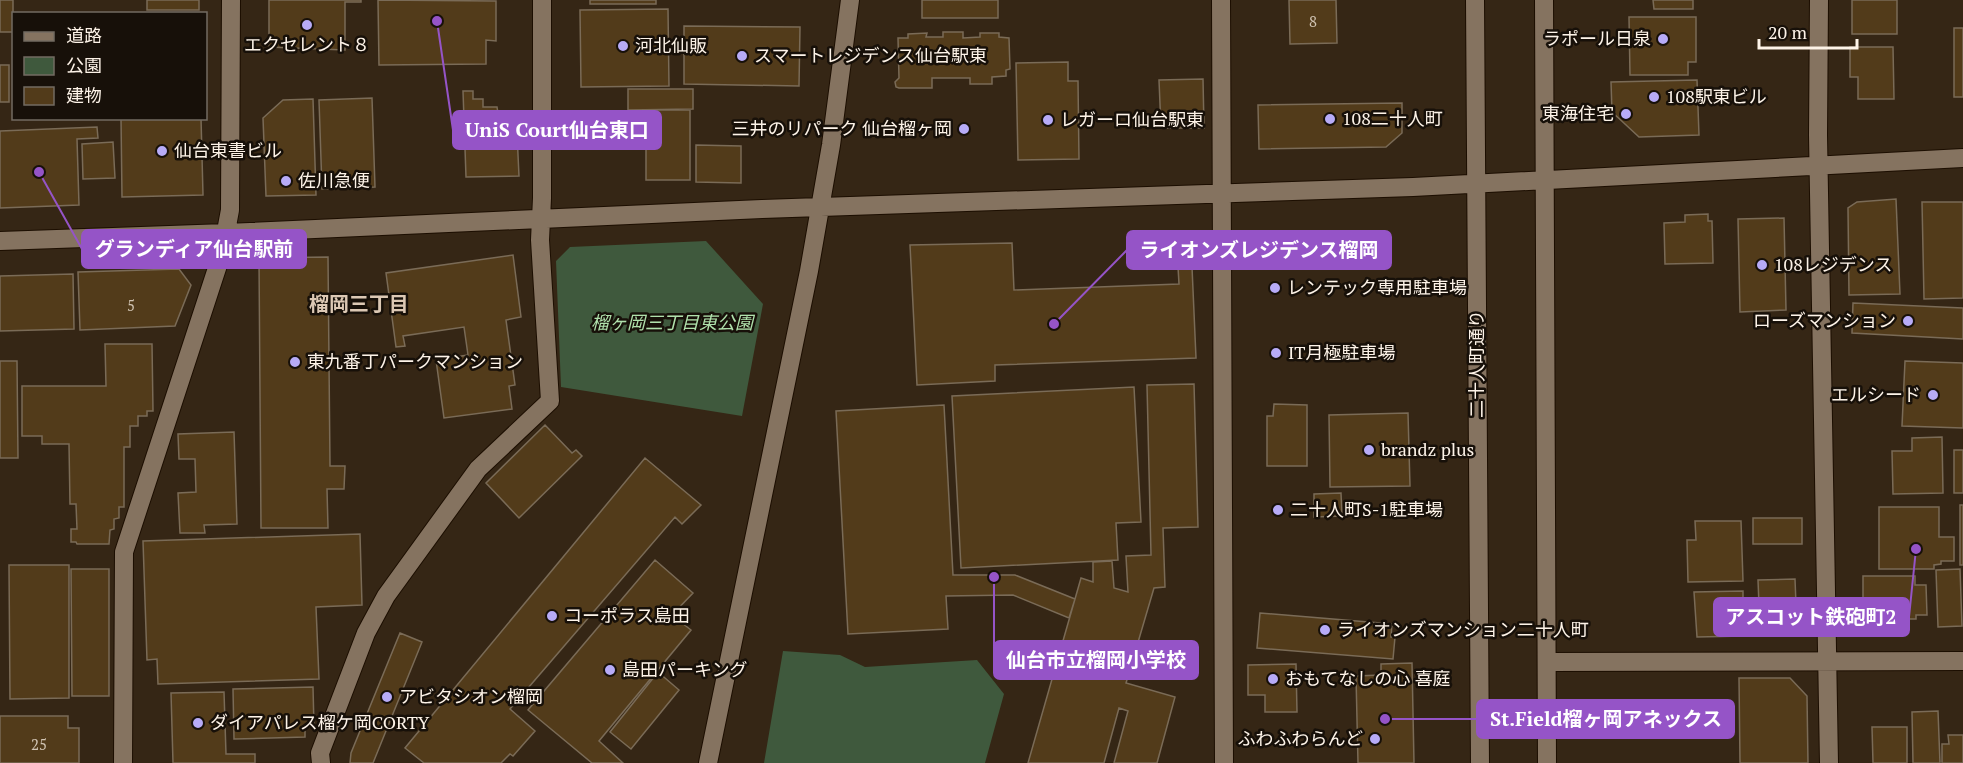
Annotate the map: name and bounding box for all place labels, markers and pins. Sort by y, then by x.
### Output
marker: エクセレント８ [300,18,314,32]
place label: ラポール日泉 [1543,26,1651,50]
place label: エクセレント８ [244,32,370,56]
marker: ラポール日泉 [1656,32,1670,46]
place label: 河北仙販 [635,33,707,57]
marker: 河北仙販 [616,39,630,53]
place label: スマートレジデンス仙台駅東 [754,43,987,67]
marker: スマートレジデンス仙台駅東 [735,49,749,63]
place label: 108駅東ビル [1666,84,1767,108]
marker: 108駅東ビル [1647,90,1661,104]
place label: 東海住宅 [1542,101,1614,125]
place label: 108二十人町 [1342,106,1443,130]
place label: レガーロ仙台駅東 [1060,107,1204,131]
marker: 東海住宅 [1619,107,1633,121]
callout: UniS Court仙台東口 [453,111,661,149]
marker: 108二十人町 [1323,112,1337,126]
marker: レガーロ仙台駅東 [1041,113,1055,127]
place label: 三井のリパーク 仙台榴ヶ岡 [732,116,952,140]
marker: 三井のリパーク 仙台榴ヶ岡 [957,122,971,136]
place label: 仙台東書ビル [174,138,282,162]
marker: 仙台東書ビル [155,144,169,158]
place label: 佐川急便 [298,168,370,192]
marker: 佐川急便 [279,174,293,188]
callout: グランディア仙台駅前 [82,230,306,268]
callout: ライオンズレジデンス榴岡 [1127,231,1391,269]
place label: 108レジデンス [1774,252,1892,276]
marker: 108レジデンス [1755,258,1769,272]
place label: レンテック専用駐車場 [1287,275,1467,299]
marker: レンテック専用駐車場 [1268,281,1282,295]
place label: ローズマンション [1753,308,1896,332]
marker: ローズマンション [1901,314,1915,328]
place label: IT月極駐車場 [1288,340,1395,364]
marker: IT月極駐車場 [1269,346,1283,360]
place label: 東九番丁パークマンション [307,349,523,373]
marker: 東九番丁パークマンション [288,355,302,369]
place label: エルシード [1831,382,1921,406]
marker: エルシード [1926,388,1940,402]
place label: brandz plus [1381,437,1474,461]
marker: brandz plus [1362,443,1376,457]
place label: 二十人町S-1駐車場 [1290,497,1443,521]
marker: 二十人町S-1駐車場 [1271,503,1285,517]
callout: アスコット鉄砲町2 [1714,598,1909,636]
place label: コーポラス島田 [564,603,690,627]
marker: コーポラス島田 [545,609,559,623]
place label: ライオンズマンション二十人町 [1337,617,1589,641]
marker: ライオンズマンション二十人町 [1318,623,1332,637]
callout: 仙台市立榴岡小学校 [994,641,1198,679]
place label: 島田パーキング [622,657,747,681]
marker: 島田パーキング [603,663,617,677]
place label: おもてなしの心 喜庭 [1285,666,1451,690]
marker: おもてなしの心 喜庭 [1266,672,1280,686]
place label: アビタシオン榴岡 [399,684,543,708]
marker: アビタシオン榴岡 [380,690,394,704]
callout: St.Field榴ヶ岡アネックス [1477,700,1734,738]
place label: ダイアパレス榴ケ岡CORTY [210,710,430,734]
marker: ダイアパレス榴ケ岡CORTY [191,716,205,730]
place label: ふわふわらんど [1238,726,1363,750]
marker: ふわふわらんど [1368,732,1382,746]

